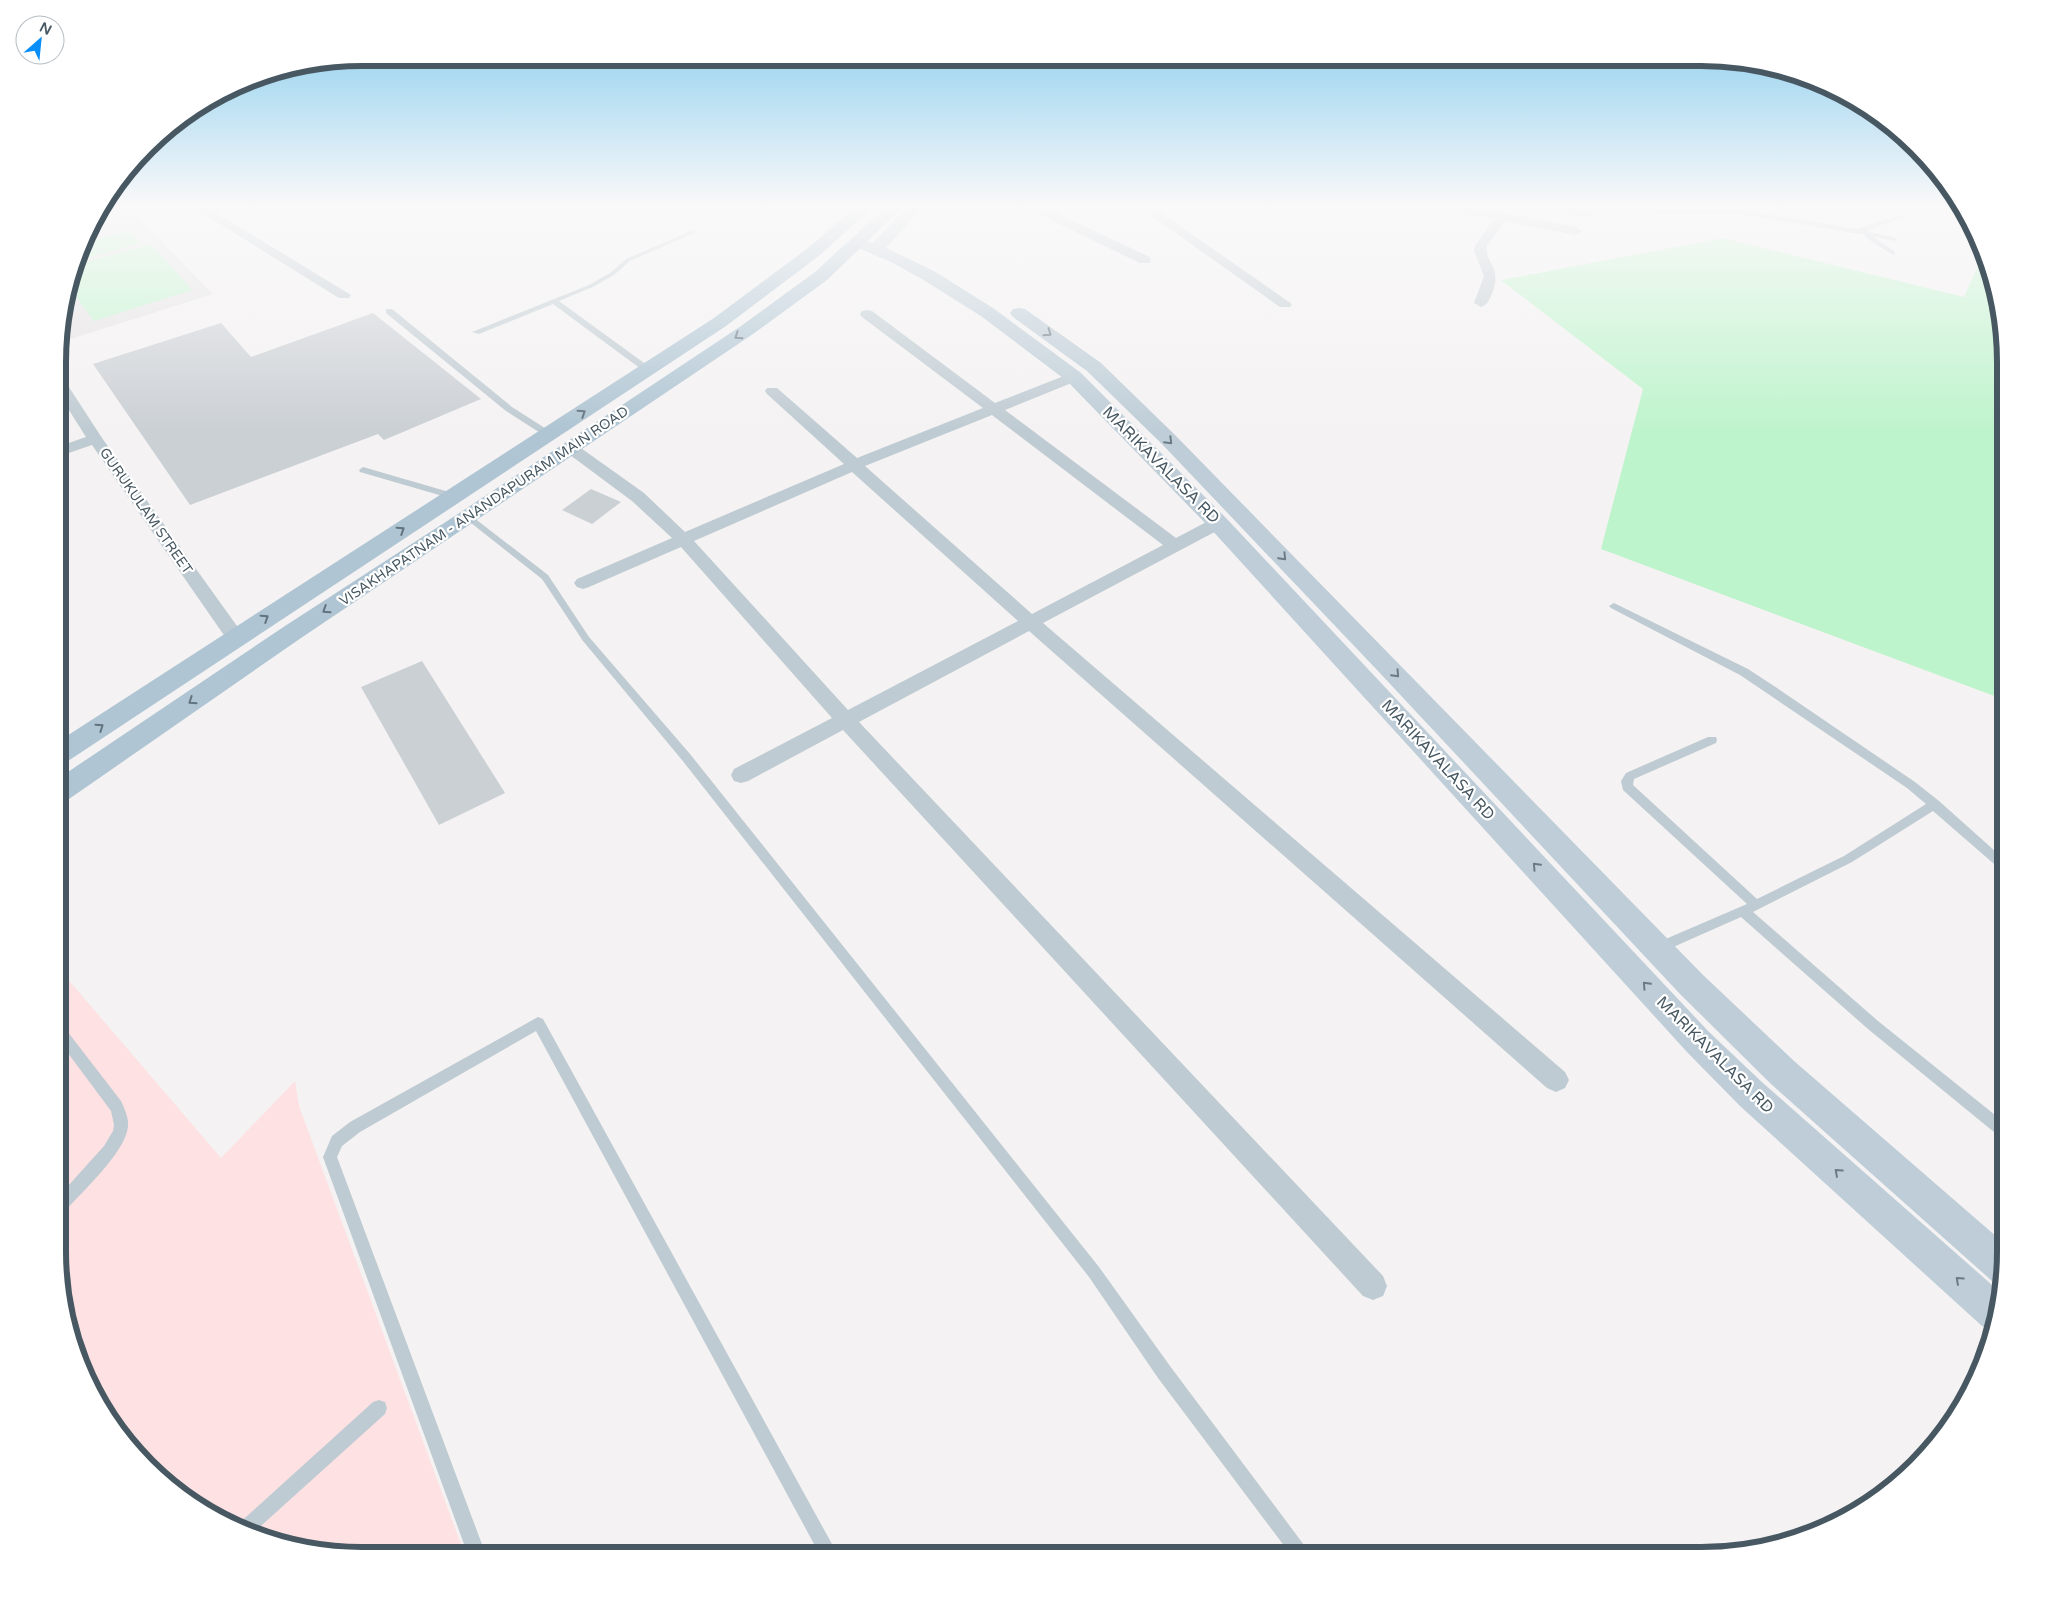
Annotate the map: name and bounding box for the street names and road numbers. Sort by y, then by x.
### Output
street label: MARIKAVALASA RD [1098,402,1224,528]
street label: VISAKHAPATNAM - ANANDAPURAM MAIN ROAD [336,403,632,609]
street label: GURUKULAM STREET [96,445,196,578]
street label: MARIKAVALASA RD [1377,696,1499,824]
street label: MARIKAVALASA RD [1652,992,1778,1118]

